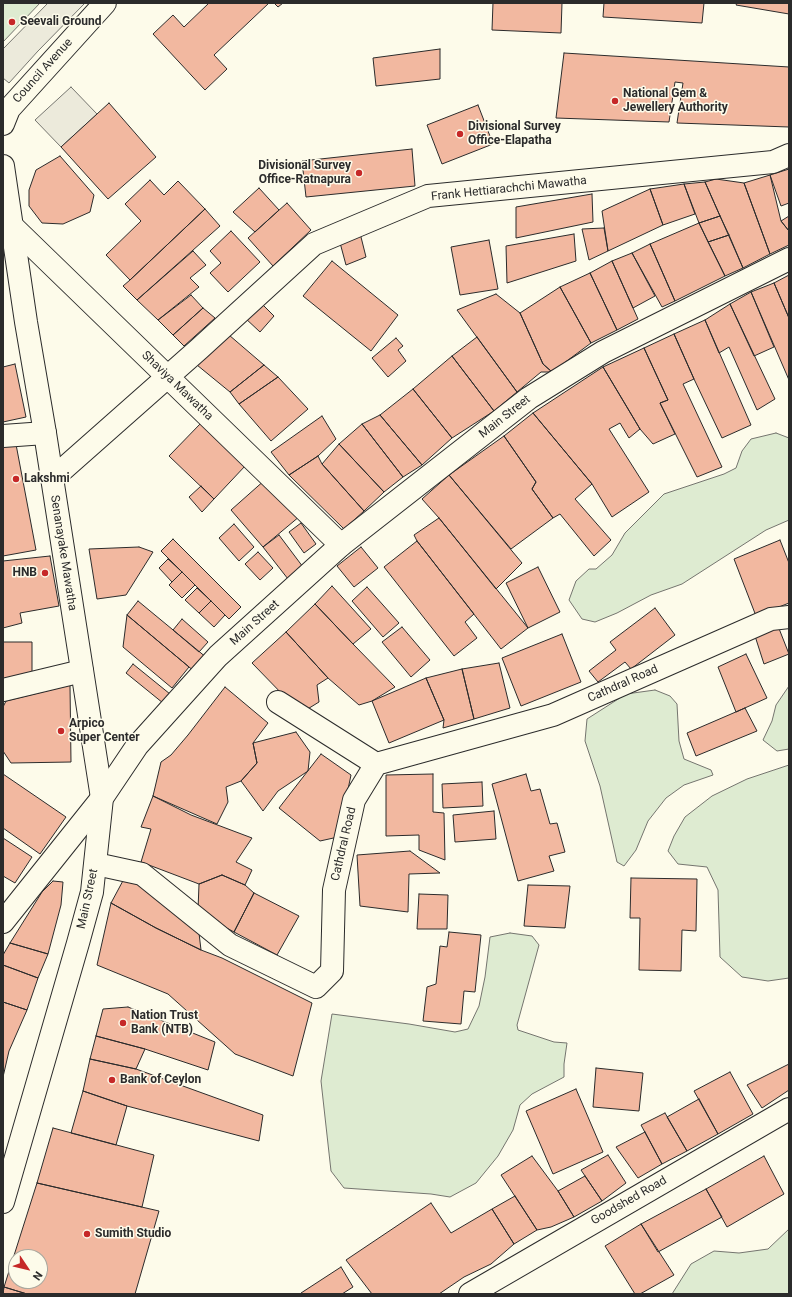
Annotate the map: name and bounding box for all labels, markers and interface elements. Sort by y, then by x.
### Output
place label: Seevali Ground [20,15,101,29]
marker: Seevali Ground [7,17,17,27]
street label: Council Avenue [10,36,76,106]
place label: National Gem & Jewellery Authority [623,87,728,115]
marker: National Gem & Jewellery Authority [610,96,620,106]
place label: Divisional Survey Office-Elapatha [468,120,561,148]
marker: Divisional Survey Office-Elapatha [455,129,465,139]
place label: Divisional Survey Office-Ratnapura [258,159,351,187]
marker: Divisional Survey Office-Ratnapura [354,168,364,178]
street label: Frank Hettiarachchi Mawatha [430,174,588,204]
street label: Shaviya Mawatha [138,348,216,424]
street label: Main Street [476,392,534,442]
place label: Lakshmi [24,472,70,486]
marker: Lakshmi [11,474,21,484]
street label: Senanayake Mawatha [47,494,79,612]
place label: HNB [12,566,37,580]
marker: HNB [40,568,50,578]
street label: Main Street [227,597,283,649]
street label: Cathdral Road [586,662,660,706]
place label: Arpico Super Center [69,717,140,745]
marker: Arpico Super Center [56,726,66,736]
street label: Cathdral Road [329,806,359,882]
street label: Main Street [75,868,101,930]
place label: Nation Trust Bank (NTB) [131,1009,198,1037]
marker: Nation Trust Bank (NTB) [118,1018,128,1028]
place label: Bank of Ceylon [120,1073,201,1087]
marker: Bank of Ceylon [107,1075,117,1085]
street label: Goodshed Road [589,1173,669,1229]
place label: Sumith Studio [95,1227,171,1241]
marker: Sumith Studio [82,1229,92,1239]
north arrow [8,1249,48,1289]
text: N [30,1269,45,1282]

